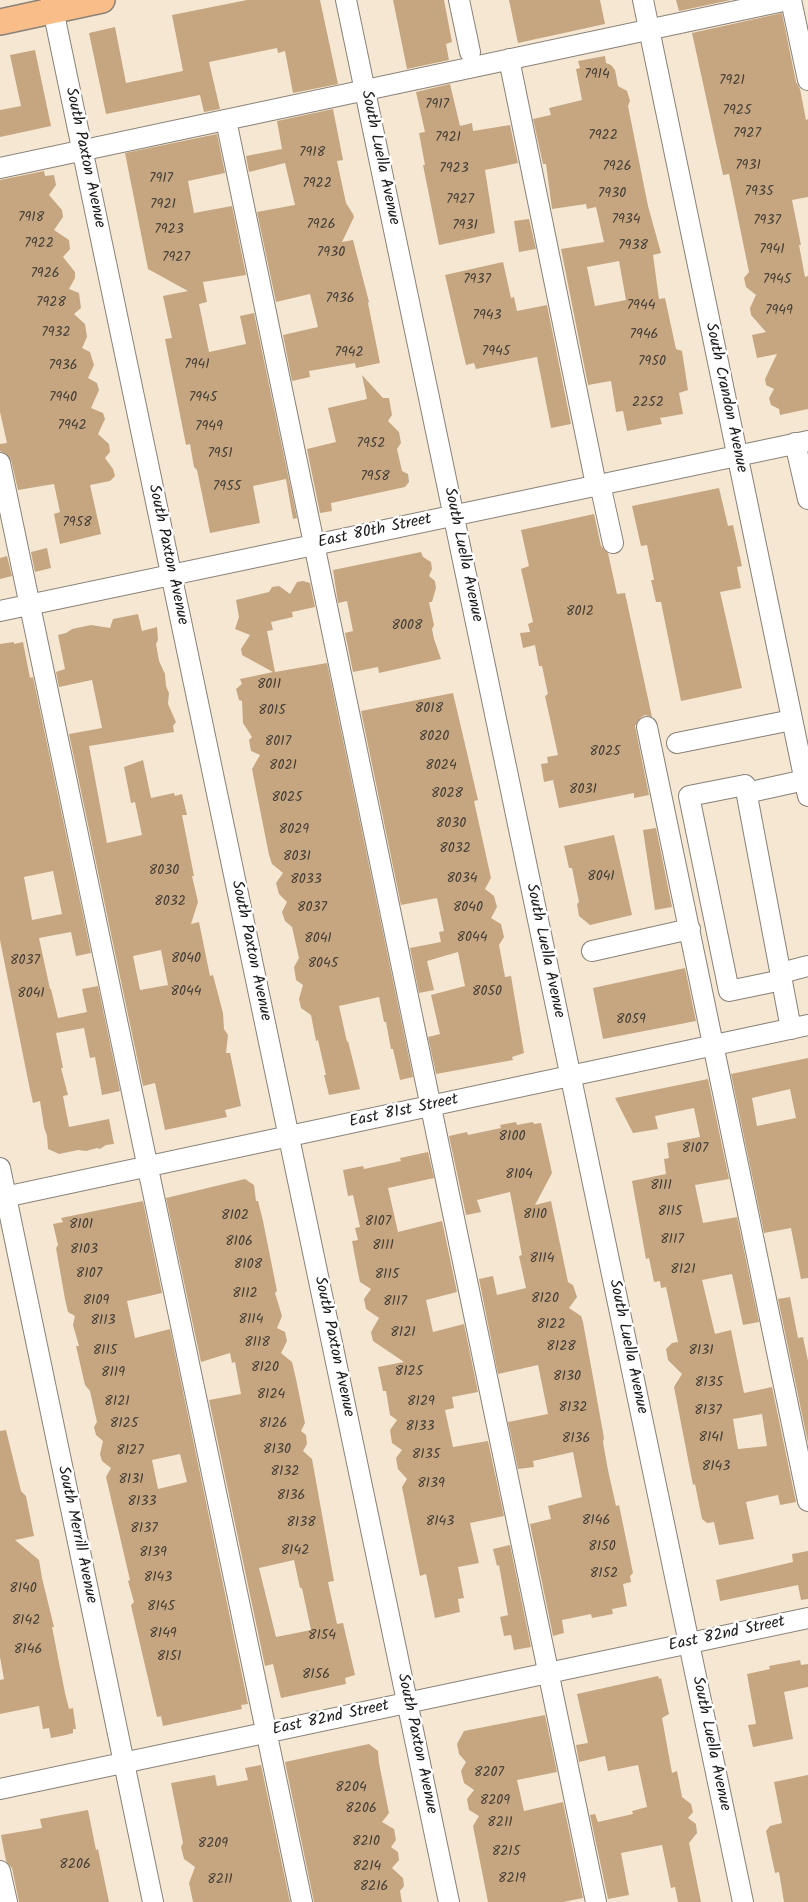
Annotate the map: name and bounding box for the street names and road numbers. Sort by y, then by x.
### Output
street label: South Paxton Avenue [60,86,108,230]
street label: South Luella Avenue [355,89,403,227]
street label: South Crandon Avenue [700,321,750,475]
street label: South Paxton Avenue [143,483,191,627]
street label: South Luella Avenue [438,486,486,624]
street label: East 80th Street [316,511,434,553]
street label: South Paxton Avenue [226,879,274,1023]
street label: South Luella Avenue [520,882,568,1020]
street label: East 81st Street [348,1091,460,1133]
street label: South Paxton Avenue [309,1275,357,1419]
street label: South Luella Avenue [603,1278,651,1416]
street label: South Merrill Avenue [52,1464,100,1606]
street label: East 82nd Street [667,1613,787,1657]
street label: South Paxton Avenue [392,1672,440,1816]
street label: South Luella Avenue [686,1675,734,1813]
street label: East 82nd Street [271,1697,391,1741]

